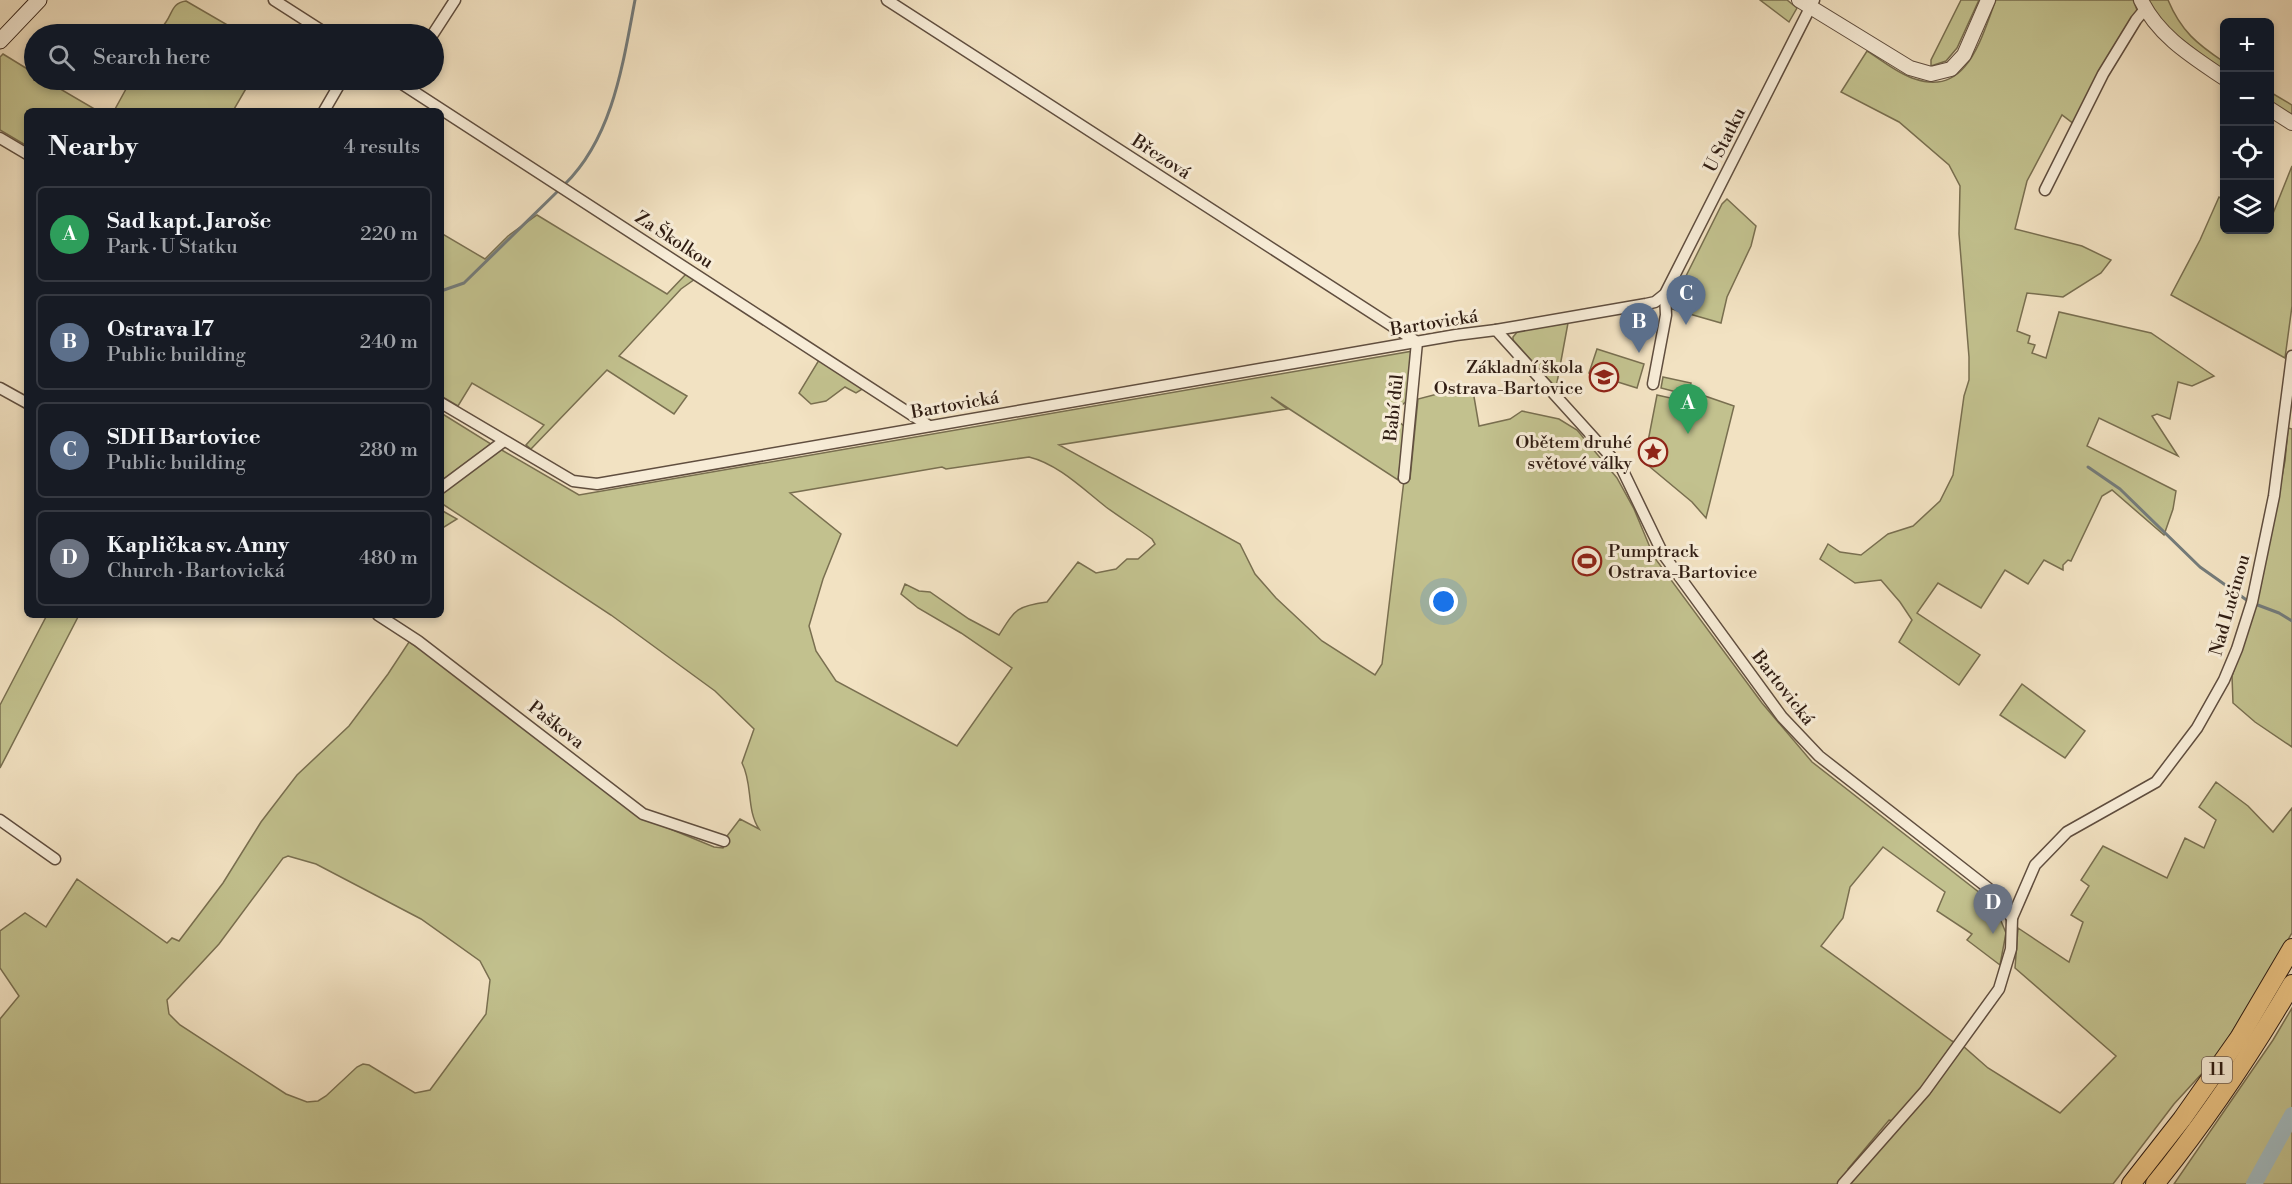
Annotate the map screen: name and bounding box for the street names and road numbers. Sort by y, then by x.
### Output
street label: U Statku [1699,103,1751,176]
street label: Březová [1126,129,1196,185]
street label: Za Školkou [630,206,718,274]
street label: Bartovická [1387,305,1481,341]
street label: Babí důl [1379,373,1409,444]
street label: Bartovická [908,386,1002,424]
street label: Nad Lučinou [2205,551,2256,658]
street label: Bartovická [1746,645,1820,731]
street label: Paškova [523,696,590,755]
road number: 11 [2202,1057,2232,1083]

